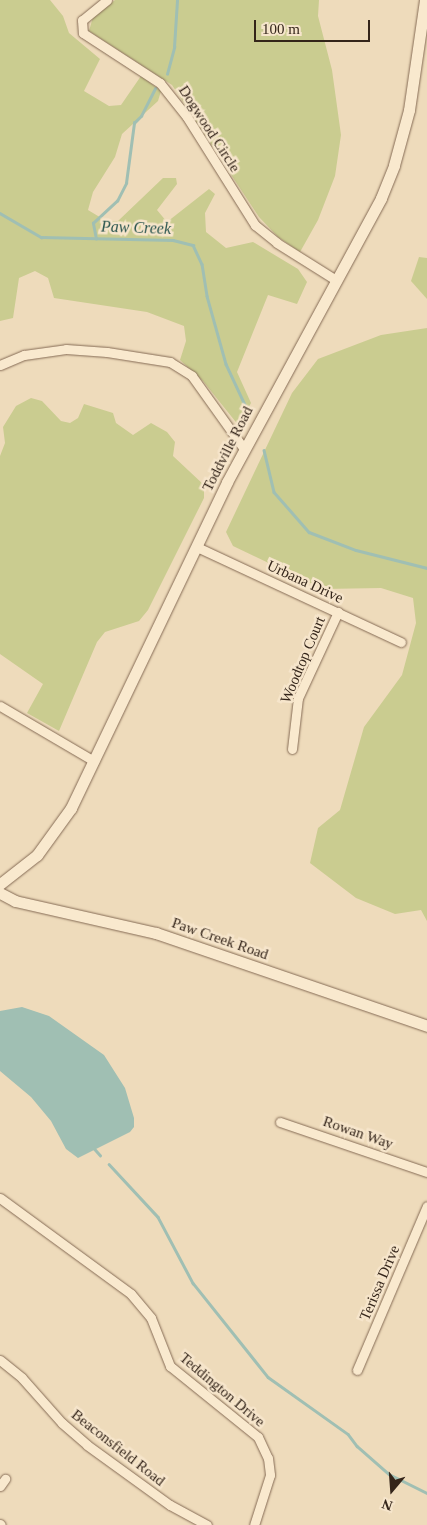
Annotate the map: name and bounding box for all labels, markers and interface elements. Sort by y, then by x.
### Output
scale bar [257,10,373,42]
text: 100 m [262,21,300,37]
street label: Dogwood Circle [174,82,244,176]
water label: Paw Creek [101,217,171,239]
street label: Toddville Road [199,404,257,494]
street label: Urbana Drive [264,557,346,607]
street label: Woodtop Court [277,614,329,706]
street label: Paw Creek Road [169,914,271,964]
street label: Rowan Way [320,1113,396,1153]
street label: Terissa Drive [356,1243,404,1323]
street label: Teddington Drive [176,1349,268,1431]
street label: Beaconsfield Road [68,1406,168,1490]
north arrow [367,1465,417,1515]
text: N [380,1496,394,1513]

